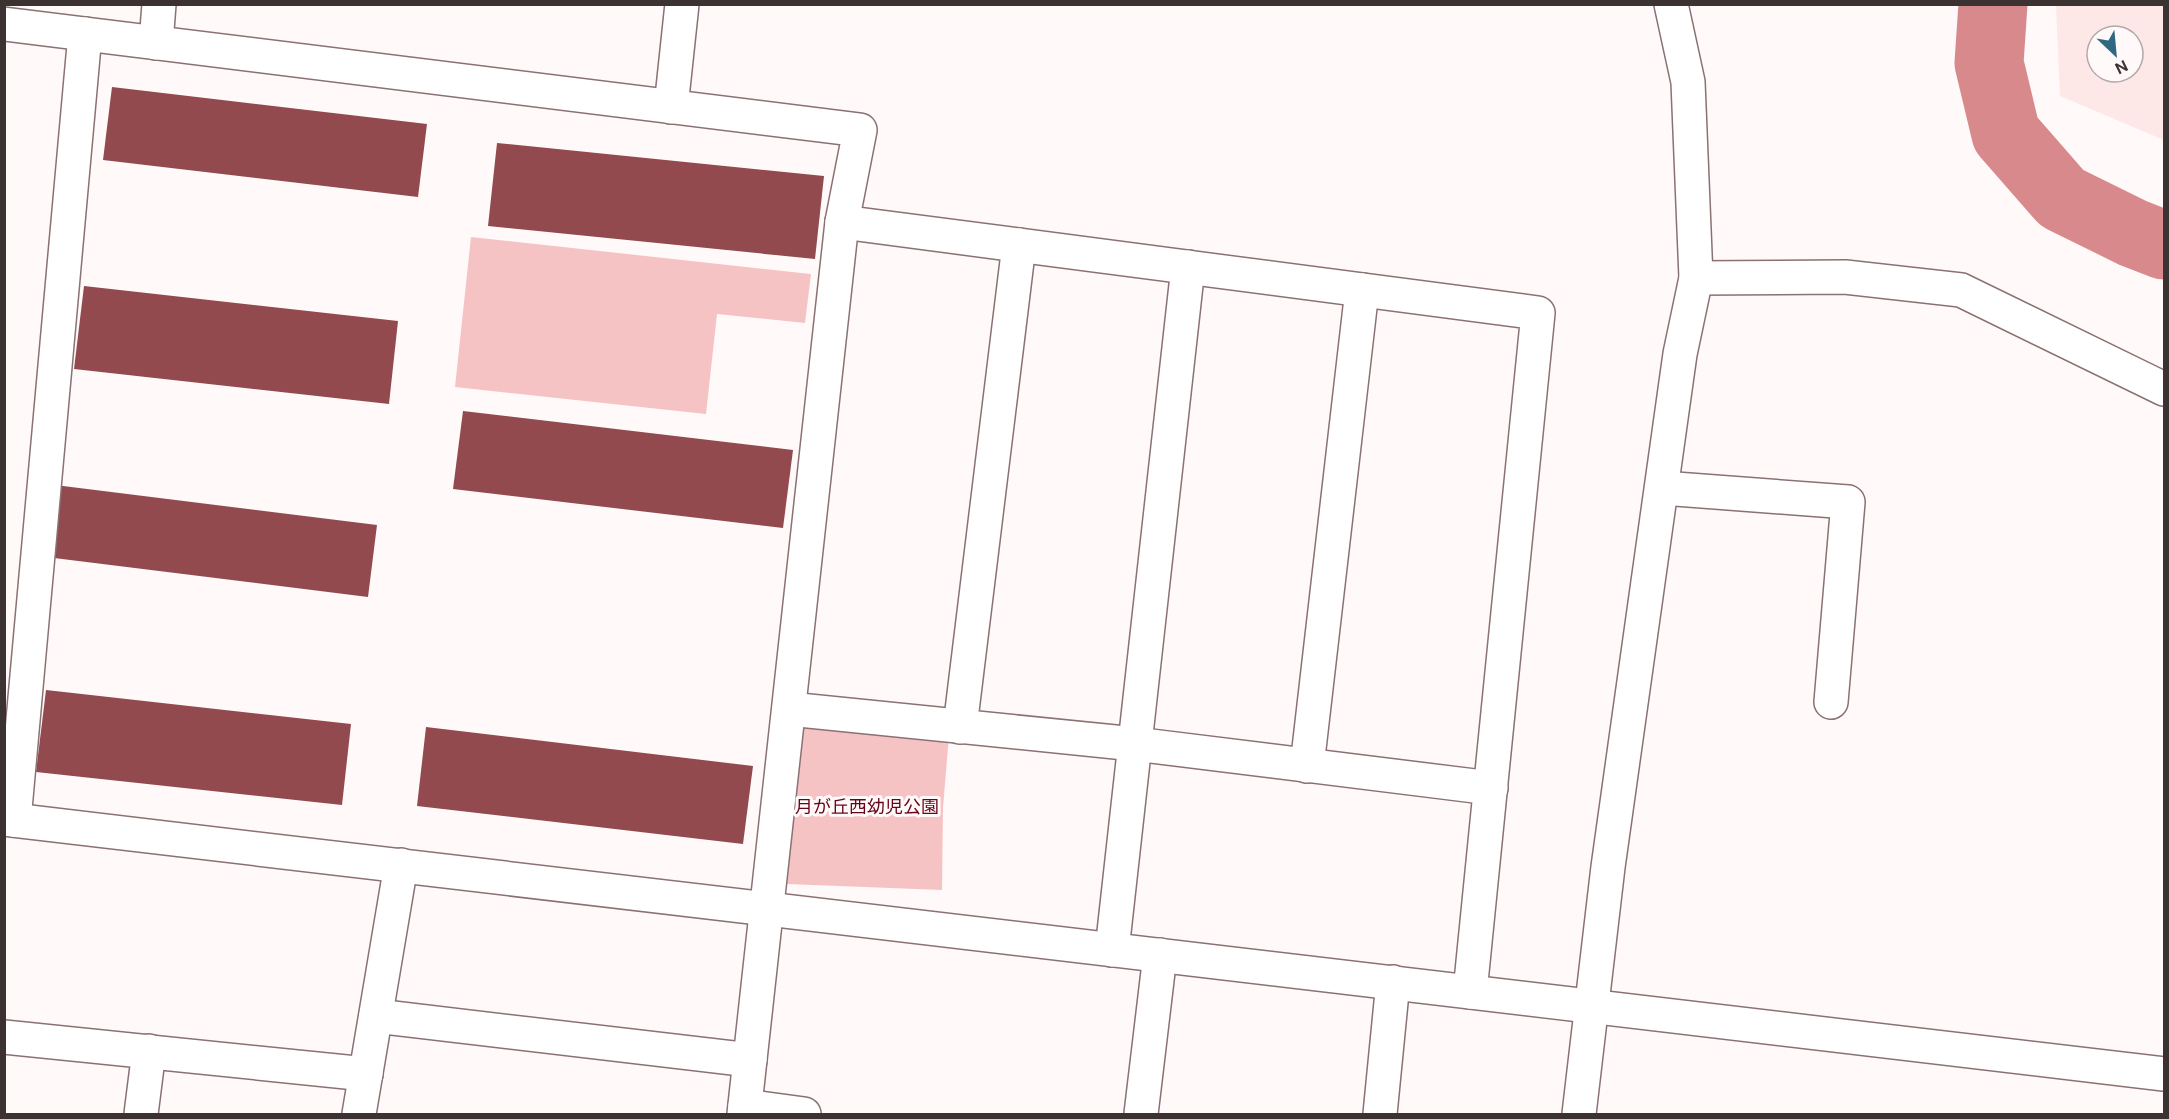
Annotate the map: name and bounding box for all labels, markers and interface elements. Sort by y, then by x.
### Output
north arrow [2085,24,2145,84]
text: N [2112,55,2131,79]
park label: 月が丘西幼児公園 [795,795,939,819]

